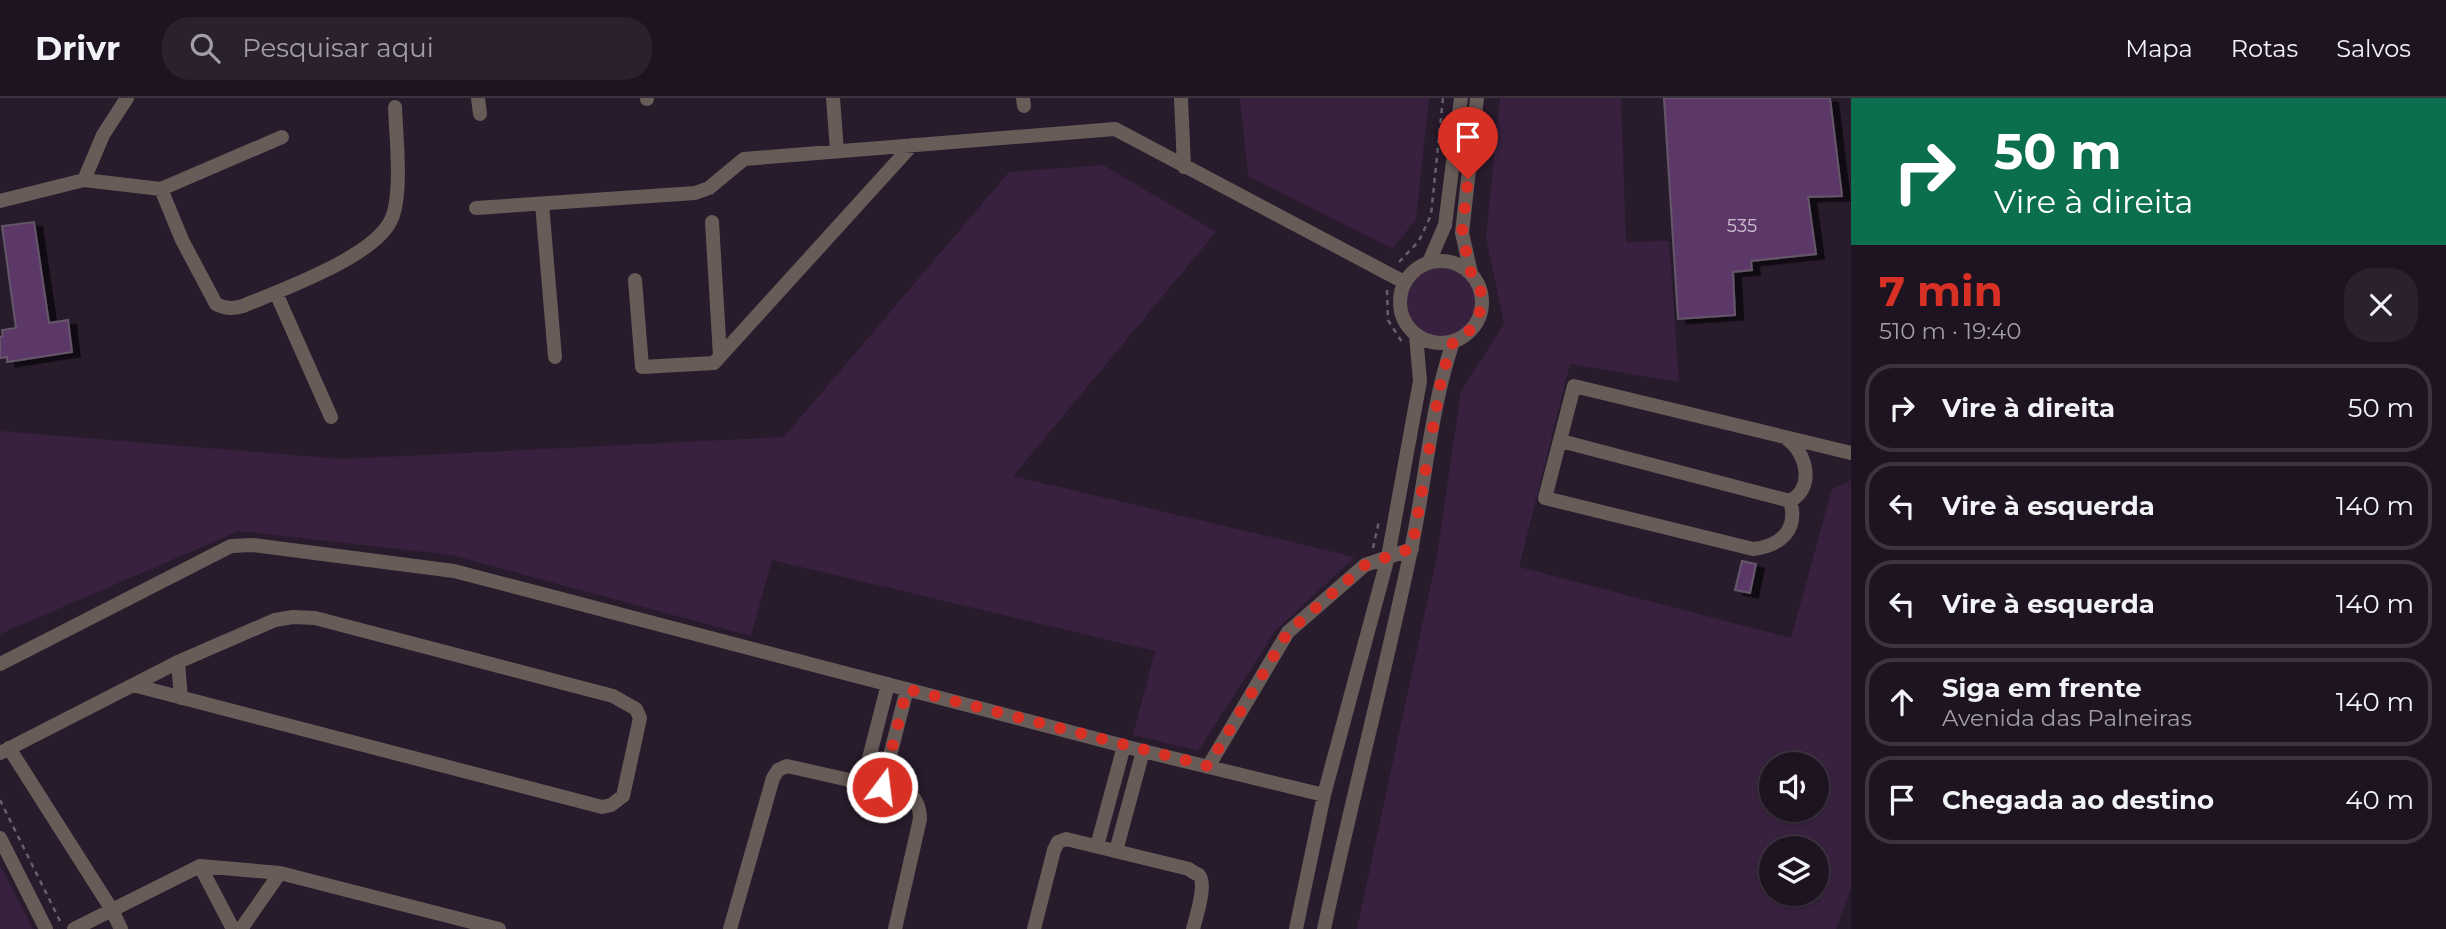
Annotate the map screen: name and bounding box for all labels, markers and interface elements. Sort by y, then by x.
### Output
search box [162,17,652,80]
text: Drivr [35,28,120,68]
icon: search [186,29,224,67]
text: Pesquisar aqui [242,32,434,64]
text: Mapa [2125,34,2193,63]
text: Rotas [2231,34,2298,63]
text: Salvos [2336,34,2411,63]
pin [1438,107,1498,179]
icon: arrive [1449,118,1487,156]
text: 50 m [1994,122,2122,181]
icon: right [1879,126,1970,217]
text: Vire à direita [1994,182,2193,221]
house number: 535 [1727,215,1757,237]
text: 7 min [1879,265,2003,317]
button: close [2344,268,2418,342]
text: 510 m · 19:40 [1879,317,2021,345]
icon: right [1883,389,1921,427]
text: Vire à direita [1942,392,2115,424]
text: 50 m [2348,392,2414,424]
icon: left [1883,487,1921,525]
text: Vire à esquerda [1942,490,2155,522]
text: 140 m [2336,490,2414,522]
icon: left [1883,585,1921,623]
text: Vire à esquerda [1942,588,2155,620]
text: 140 m [2336,588,2414,620]
text: Siga em frente [1942,672,2142,704]
icon: ahead [1883,683,1921,721]
text: 140 m [2336,686,2414,718]
text: Avenida das Palneiras [1942,704,2192,732]
position arrow [845,750,919,824]
map controls [1759,752,1829,906]
button: sound [1759,752,1829,822]
icon: arrive [1883,781,1921,819]
text: Chegada ao destino [1942,784,2214,816]
text: 40 m [2345,784,2414,816]
button: layers [1759,836,1829,906]

